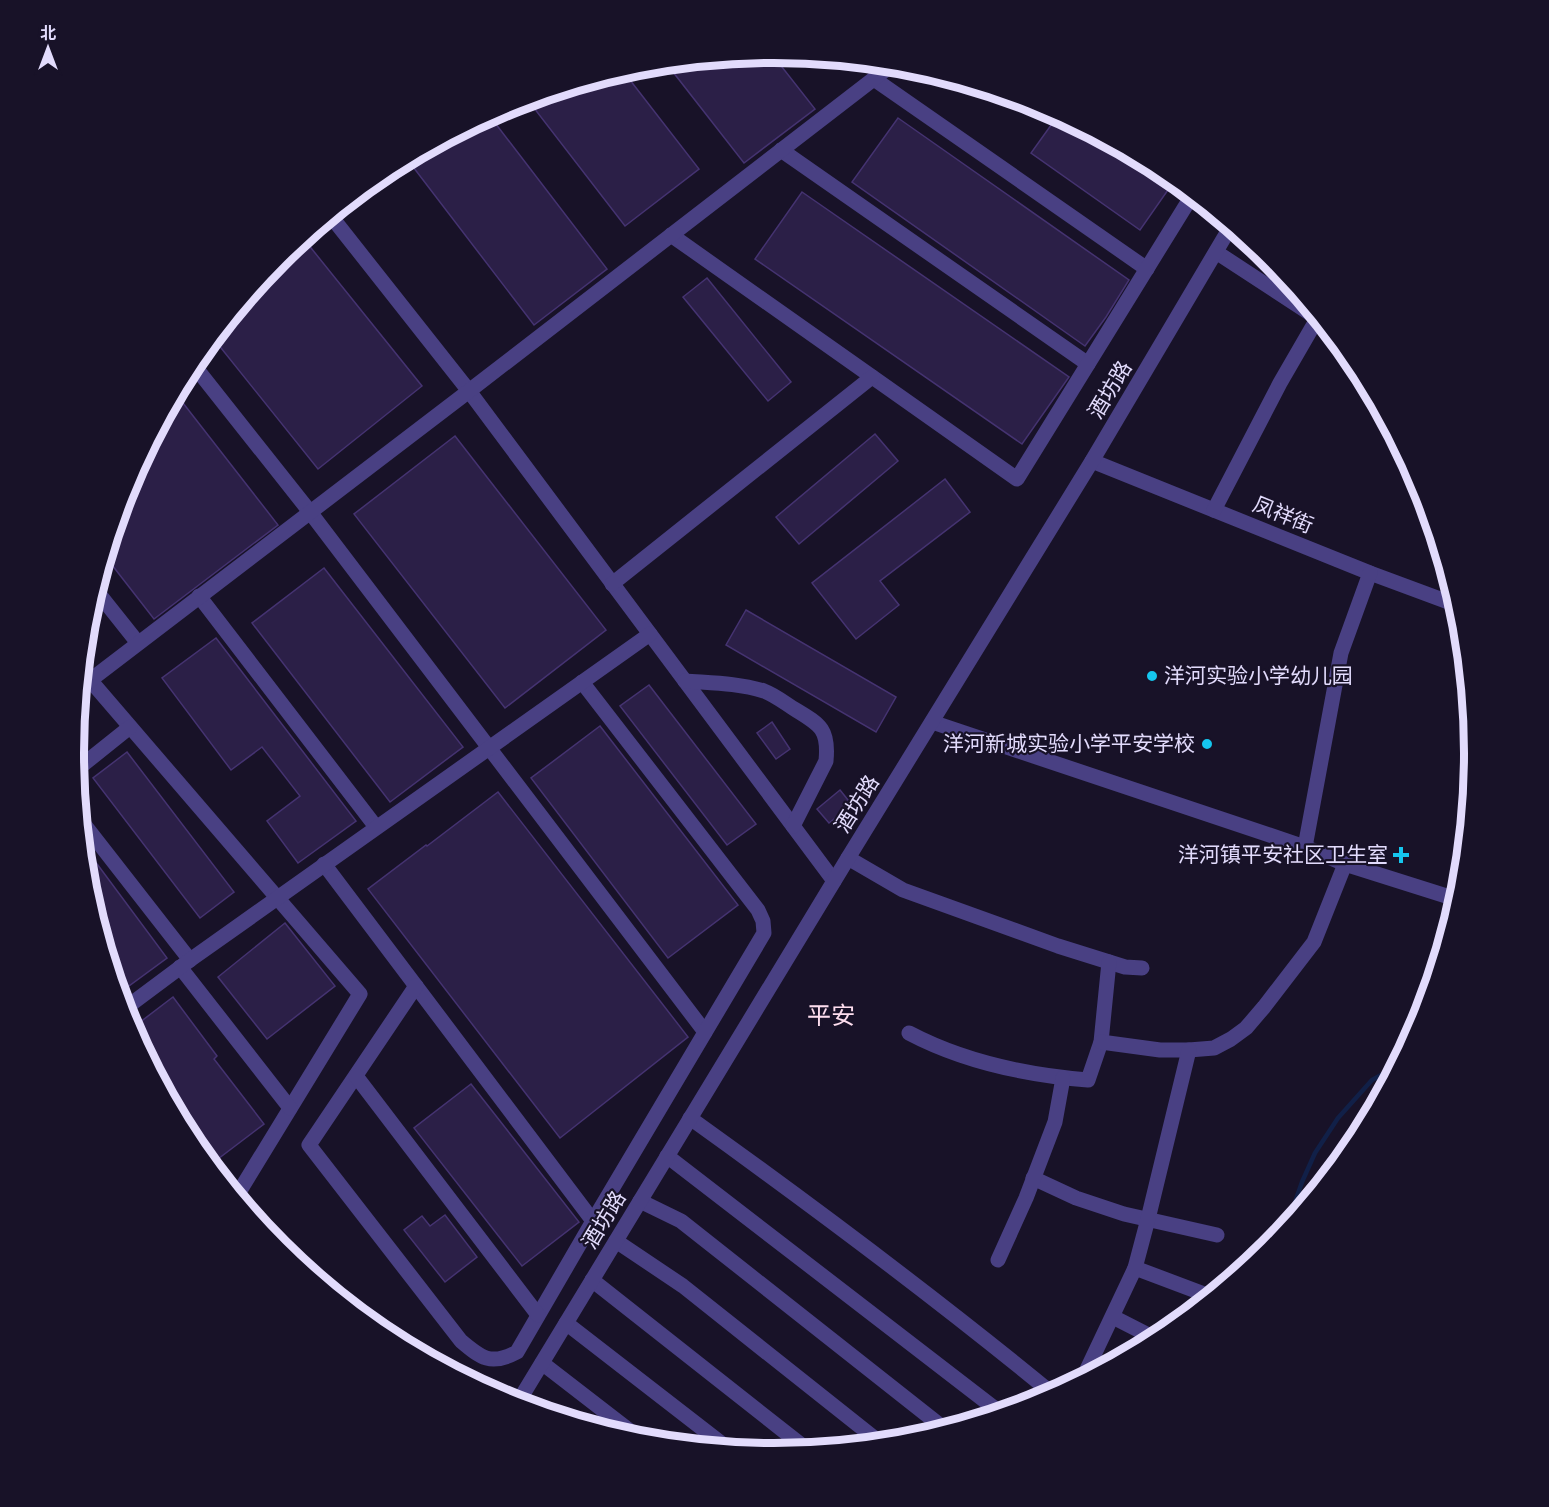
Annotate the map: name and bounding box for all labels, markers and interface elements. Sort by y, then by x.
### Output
north arrow [18,18,78,78]
text: 北 [40,21,56,45]
street label: 酒坊路 [1079,354,1139,425]
street label: 凤祥街 [1248,487,1319,541]
place label: 洋河实验小学幼儿园 [1164,659,1353,691]
marker: 洋河实验小学幼儿园 [1145,669,1159,683]
place label: 洋河新城实验小学平安学校 [943,727,1195,759]
marker: 洋河新城实验小学平安学校 [1200,737,1214,751]
street label: 酒坊路 [826,768,886,839]
place label: 洋河镇平安社区卫生室 [1178,838,1388,870]
marker: 洋河镇平安社区卫生室 [1392,846,1410,864]
district label: 平安 [807,997,855,1033]
street label: 酒坊路 [573,1184,633,1255]

